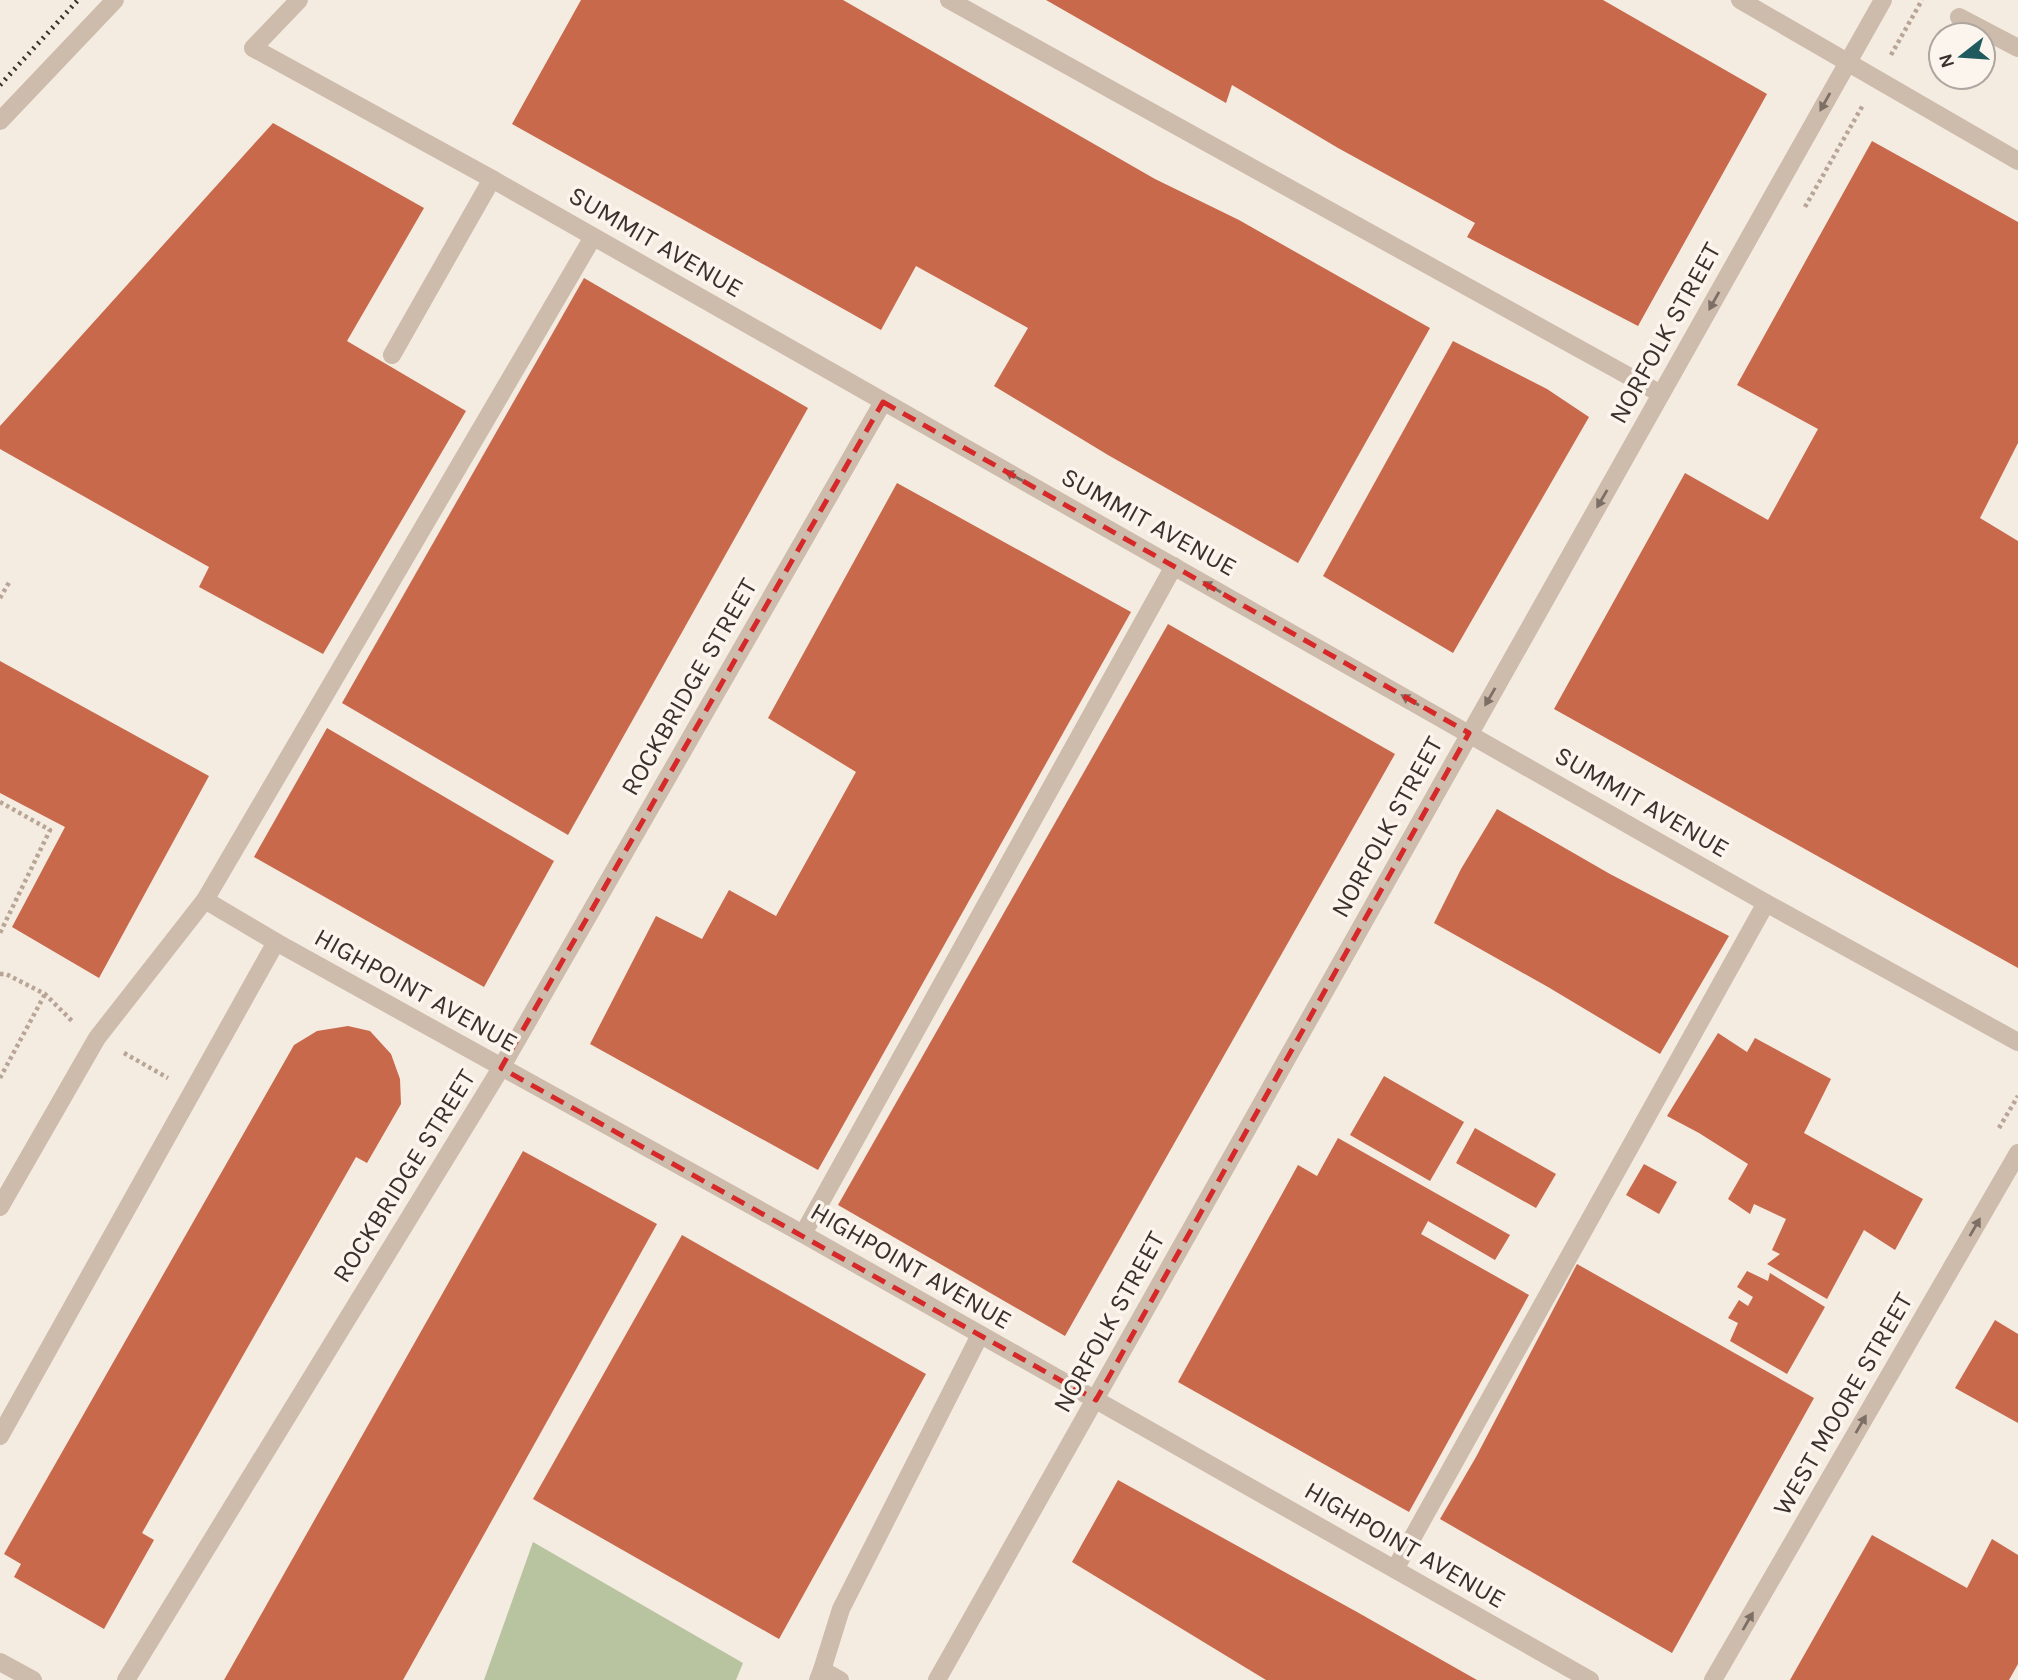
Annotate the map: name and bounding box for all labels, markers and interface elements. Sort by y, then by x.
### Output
north arrow [1927,21,1997,91]
text: N [1934,51,1959,70]
one-way arrow [1819,93,1831,112]
street label: SUMMIT AVENUE [563,180,749,304]
street label: NORFOLK STREET [1602,237,1728,429]
one-way arrow [1708,291,1720,310]
street label: SUMMIT AVENUE [1056,461,1242,583]
one-way arrow [1004,470,1023,482]
one-way arrow [1596,489,1608,508]
street label: ROCKBRIDGE STREET [614,573,764,801]
one-way arrow [1202,582,1222,594]
one-way arrow [1484,687,1496,706]
one-way arrow [1400,694,1419,706]
street label: NORFOLK STREET [1324,731,1450,923]
street label: SUMMIT AVENUE [1549,740,1735,864]
street label: HIGHPOINT AVENUE [309,921,523,1059]
street label: ROCKBRIDGE STREET [326,1064,482,1288]
street label: HIGHPOINT AVENUE [805,1196,1017,1336]
one-way arrow [1969,1217,1981,1237]
street label: NORFOLK STREET [1046,1226,1172,1418]
street label: WEST MOORE STREET [1767,1287,1919,1521]
one-way arrow [1855,1414,1867,1434]
street label: HIGHPOINT AVENUE [1299,1475,1511,1615]
one-way arrow [1741,1611,1753,1631]

